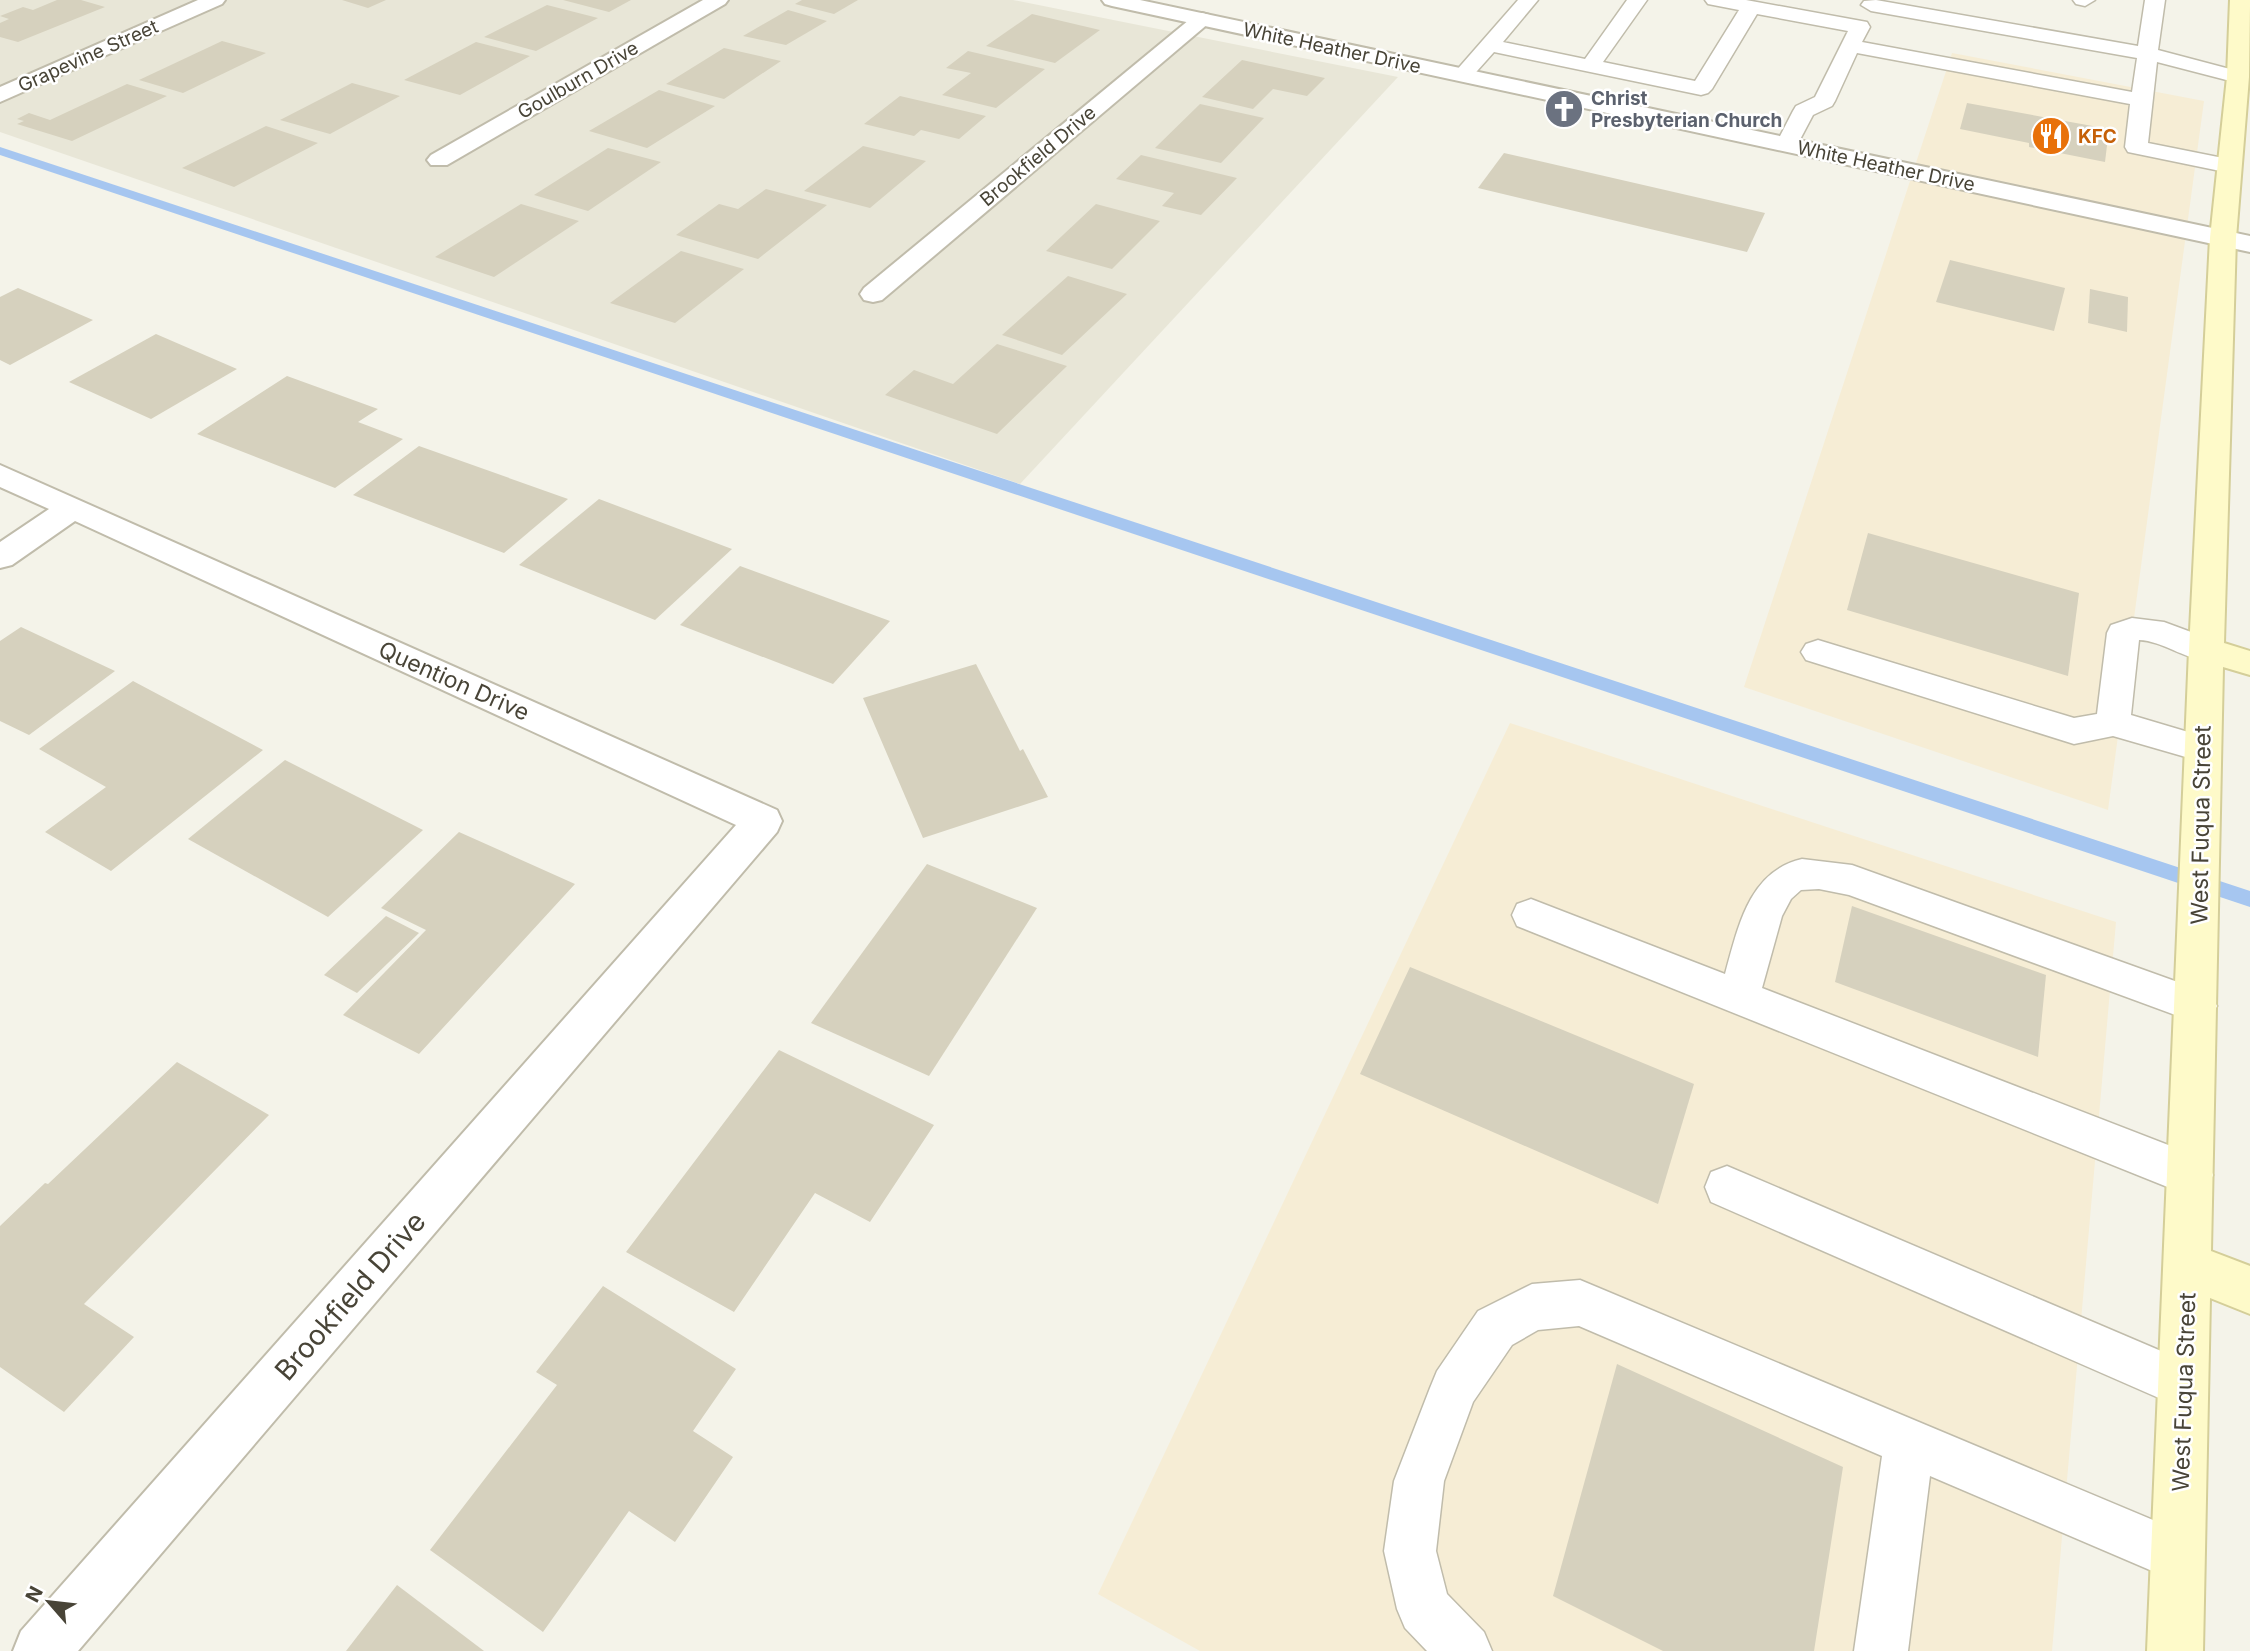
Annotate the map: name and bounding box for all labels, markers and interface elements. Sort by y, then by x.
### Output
street label: Grapevine Street [14,15,162,97]
street label: White Heather Drive [1241,18,1423,78]
street label: Goulburn Drive [514,36,642,124]
place label: Christ Presbyterian Church [1591,87,1782,132]
church icon: Christ Presbyterian Church [1543,88,1585,130]
street label: Brookfield Drive [975,101,1101,211]
restaurant icon: KFC [2030,115,2072,157]
place label: KFC [2078,125,2117,148]
street label: White Heather Drive [1795,136,1977,196]
street label: Quention Drive [374,635,534,727]
street label: West Fuqua Street [2185,725,2217,925]
street label: Brookfield Drive [268,1205,432,1387]
street label: West Fuqua Street [2167,1291,2201,1492]
north arrow [14,1567,84,1637]
text: N [21,1582,48,1606]

